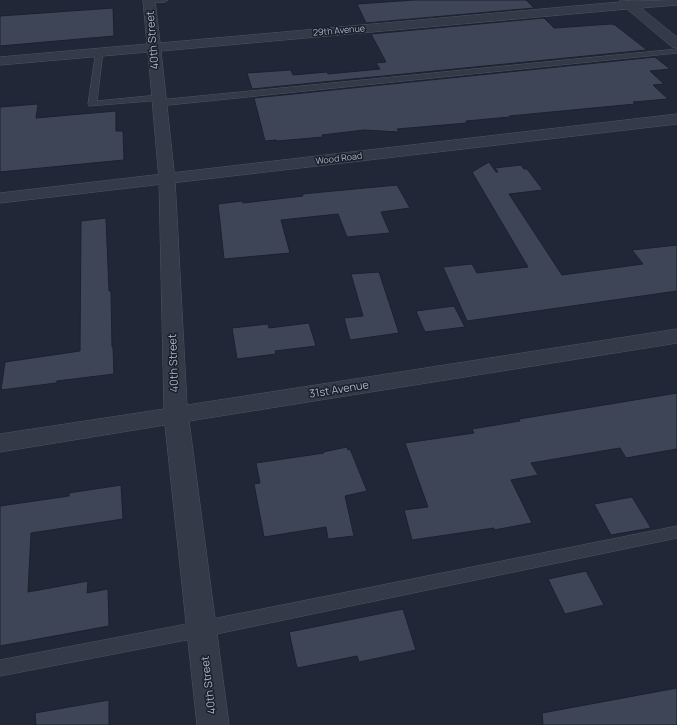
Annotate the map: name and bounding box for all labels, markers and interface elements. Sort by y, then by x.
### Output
street label: 40th Street [144,10,162,70]
street label: 29th Avenue [312,23,366,39]
street label: Wood Road [315,151,363,167]
street label: 40th Street [166,333,182,393]
street label: 31st Avenue [308,379,370,401]
street label: 40th Street [199,655,219,715]

